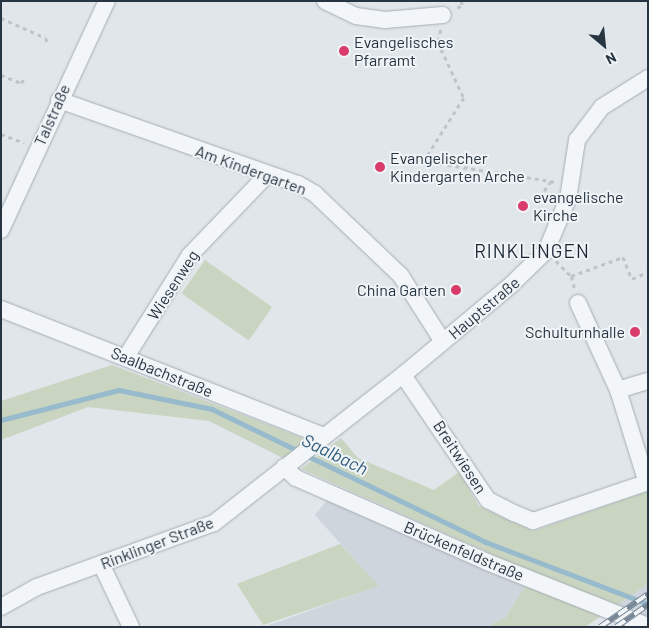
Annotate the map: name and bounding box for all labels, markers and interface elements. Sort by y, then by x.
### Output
north arrow [579,20,629,70]
place label: Evangelisches Pfarramt [354,32,453,70]
marker: Evangelisches Pfarramt [338,45,350,57]
text: N [603,49,619,68]
street label: Talstraße [30,81,74,149]
street label: Am Kindergarten [193,141,309,199]
place label: Evangelischer Kindergarten Arche [390,148,525,186]
marker: Evangelischer Kindergarten Arche [374,161,386,173]
place label: evangelische Kirche [533,187,623,225]
marker: evangelische Kirche [517,200,529,212]
district label: RINKLINGEN [473,240,591,262]
street label: Wiesenweg [143,246,203,324]
street label: Hauptstraße [445,273,523,343]
place label: China Garten [357,280,446,300]
marker: China Garten [450,284,462,296]
place label: Schulturnhalle [525,322,625,342]
marker: Schulturnhalle [629,326,641,338]
street label: Saalbachstraße [108,343,216,401]
street label: Breitwiesen [429,417,491,497]
water label: Saalbach [298,429,372,479]
street label: Rinklinger Straße [98,513,216,573]
street label: Brückenfeldstraße [401,517,527,585]

